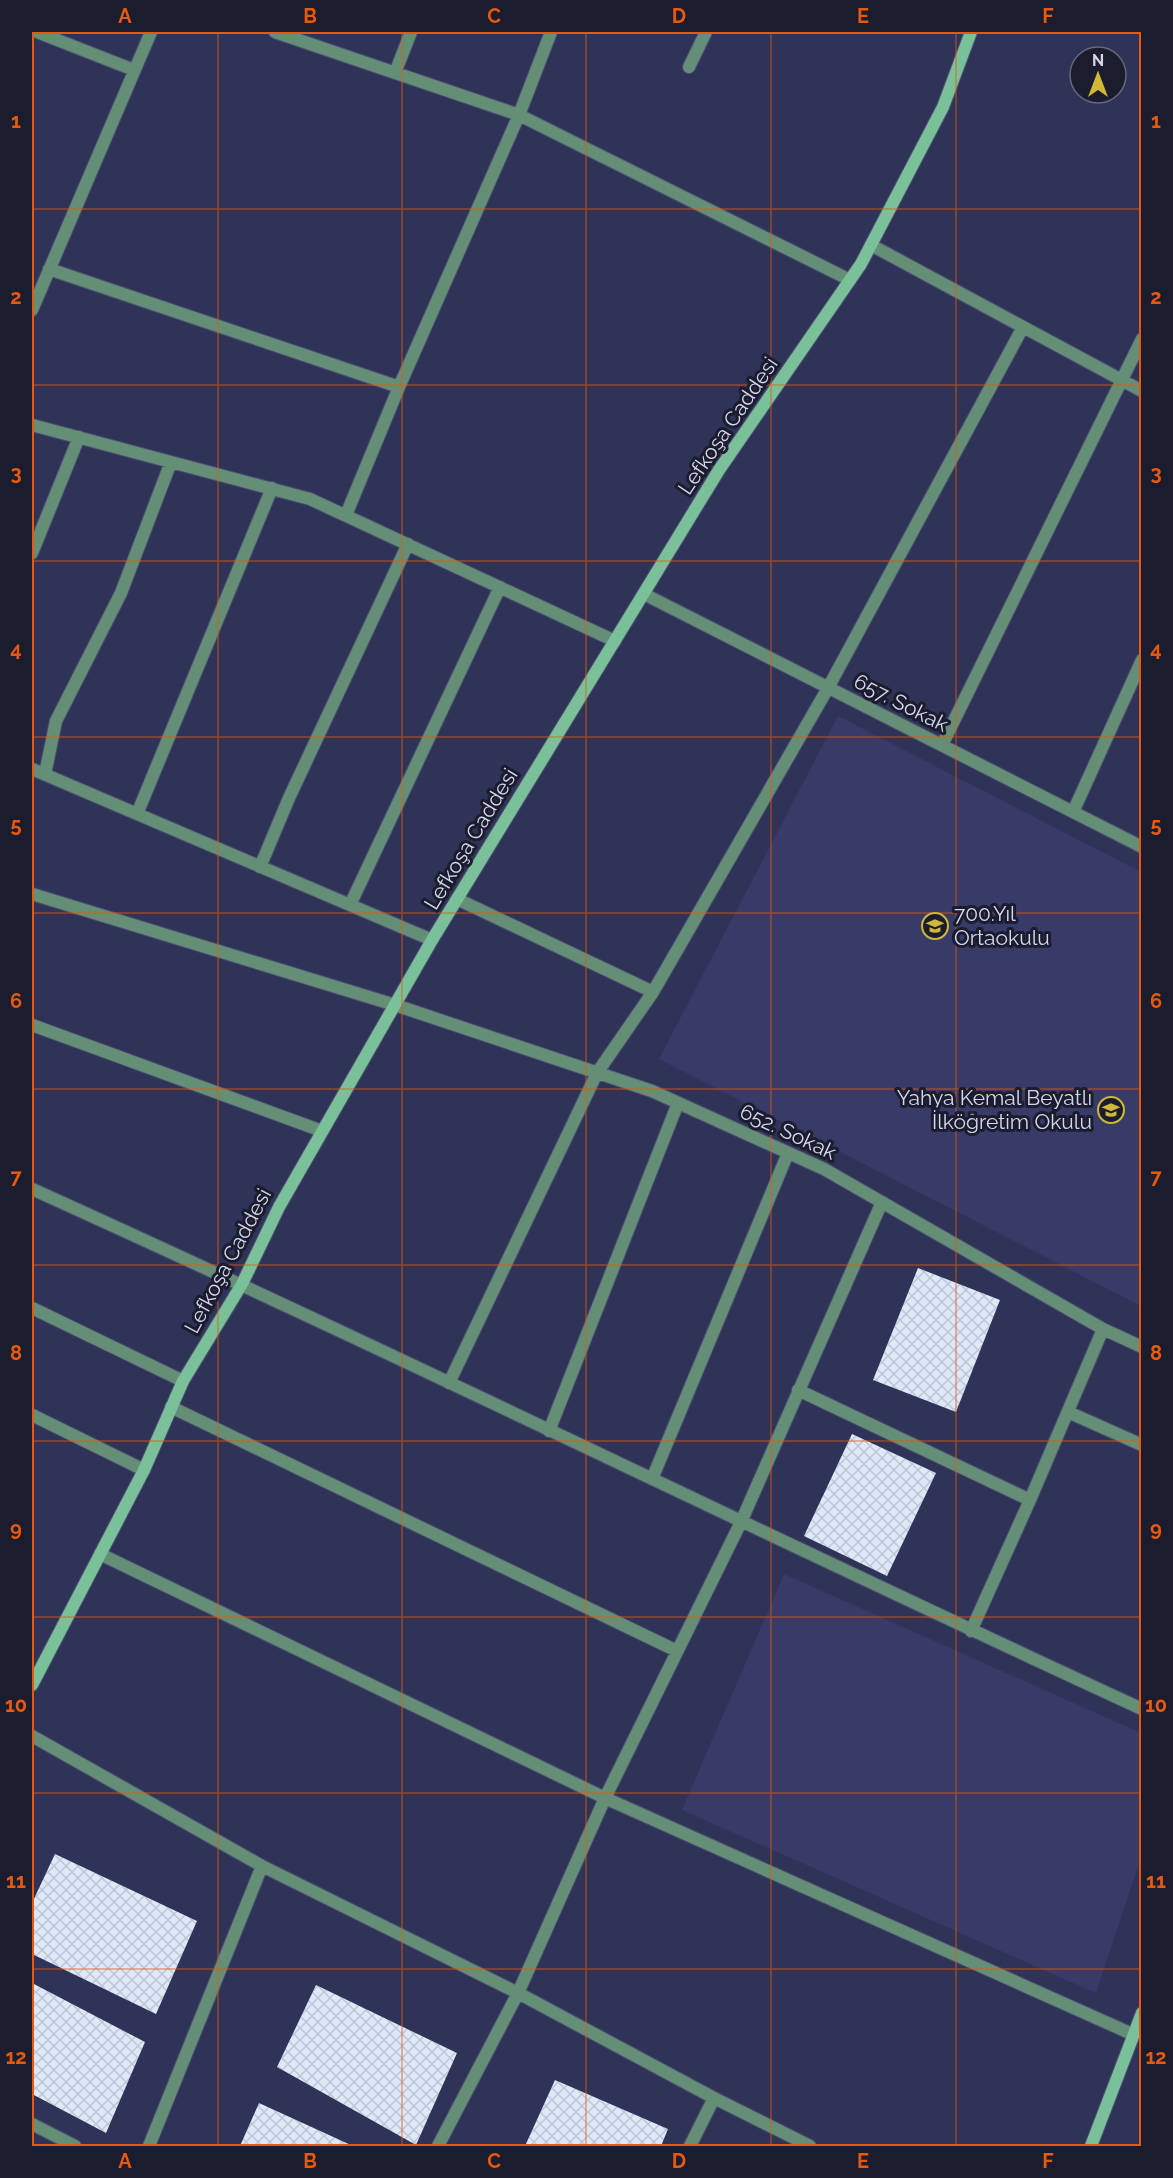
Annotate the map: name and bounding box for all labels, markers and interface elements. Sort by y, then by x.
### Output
text: A [118,4,132,28]
text: B [303,4,317,28]
text: C [487,4,501,28]
text: D [672,4,686,28]
text: E [857,4,869,28]
text: F [1042,4,1054,28]
north arrow [1068,45,1128,105]
text: N [1092,51,1104,70]
text: 1 [11,109,21,133]
text: 1 [1151,109,1161,133]
text: 2 [10,285,22,309]
text: 2 [1150,285,1162,309]
street label: Lefkoşa Caddesi [672,352,783,499]
text: 3 [10,461,22,485]
text: 3 [1150,461,1162,485]
text: 4 [10,637,22,661]
text: 4 [1150,637,1162,661]
street label: 657. Sokak [850,668,952,737]
street label: Lefkoşa Caddesi [419,764,523,914]
text: 5 [10,813,22,837]
text: 5 [1150,813,1162,837]
place label: 700.Yıl Ortaokulu [954,901,1050,950]
school or university icon: 700.Yıl Ortaokulu [920,911,950,941]
text: 6 [10,989,22,1013]
text: 6 [1150,989,1162,1013]
place label: Yahya Kemal Beyatlı İlköğretim Okulu [897,1085,1092,1134]
school or university icon: Yahya Kemal Beyatlı İlköğretim Okulu [1096,1095,1126,1125]
street label: 652. Sokak [736,1098,840,1165]
text: 7 [10,1165,22,1189]
text: 7 [1150,1165,1162,1189]
street label: Lefkoşa Caddesi [179,1184,276,1337]
text: 8 [10,1341,22,1365]
text: 8 [1150,1341,1162,1365]
text: 9 [10,1517,22,1541]
text: 9 [1150,1517,1162,1541]
text: 10 [5,1693,27,1717]
text: 10 [1145,1693,1167,1717]
text: 11 [6,1869,26,1893]
text: 11 [1146,1869,1166,1893]
text: 12 [5,2045,27,2069]
text: 12 [1145,2045,1167,2069]
text: A [118,2149,132,2173]
text: B [303,2149,317,2173]
text: C [487,2149,501,2173]
text: D [672,2149,686,2173]
text: E [857,2149,869,2173]
text: F [1042,2149,1054,2173]

